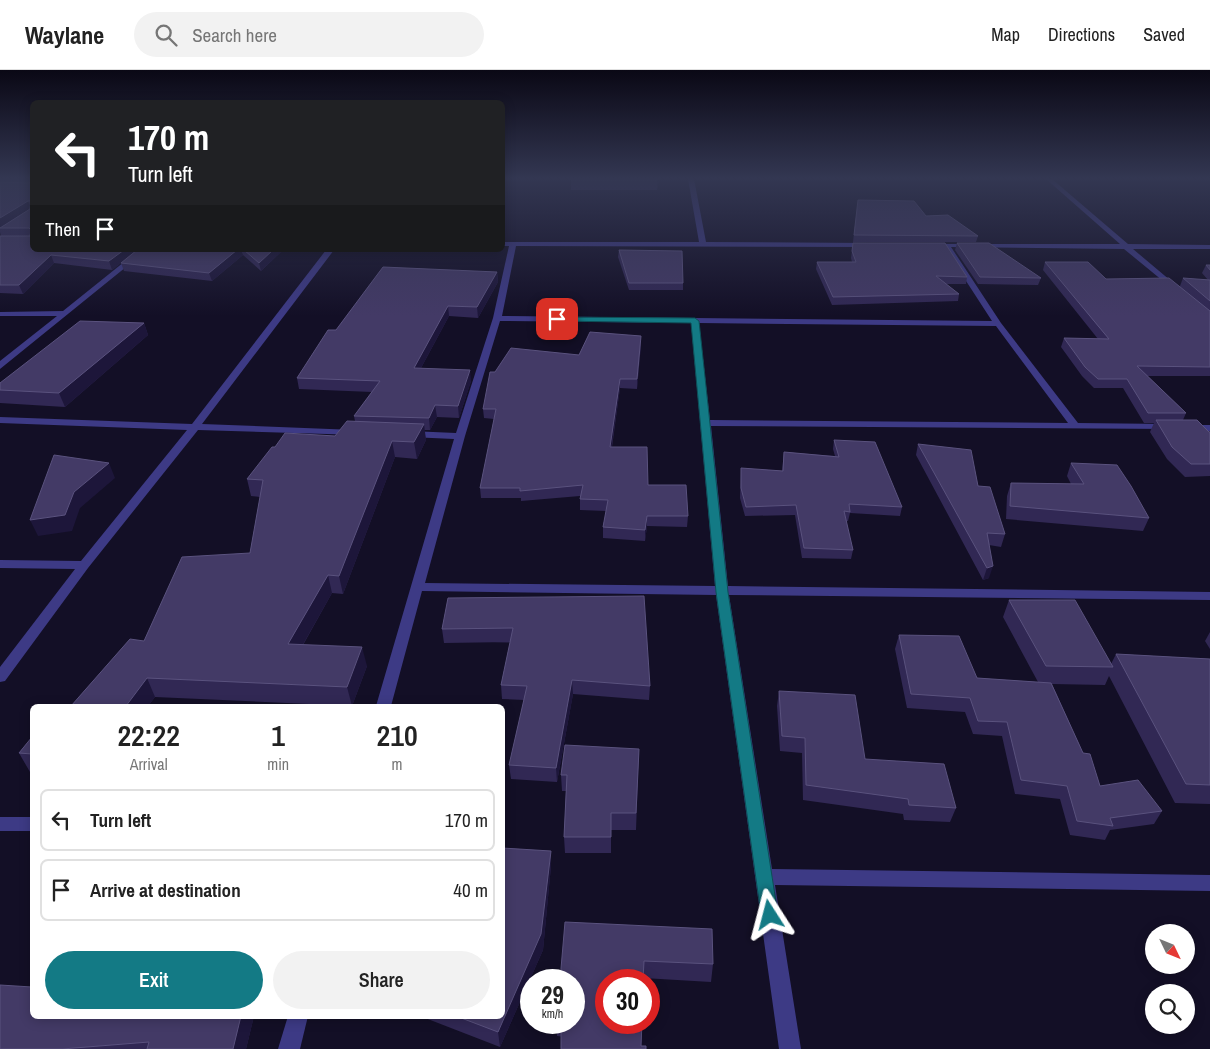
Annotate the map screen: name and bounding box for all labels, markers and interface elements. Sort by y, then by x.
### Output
search box [134,12,484,57]
text: Waylane [25,19,104,51]
icon: search [152,21,180,49]
text: Search here [192,22,277,48]
text: Map [991,22,1020,47]
text: Directions [1048,22,1115,47]
text: Saved [1143,22,1185,47]
text: 170 m [128,114,209,161]
icon: left [45,120,110,185]
text: Turn left [128,159,193,189]
icon: arrive [91,215,119,243]
text: Then [45,216,81,242]
pin [536,298,578,340]
icon: arrive [543,305,571,333]
text: 22:22 [117,715,180,755]
text: 1 [271,715,285,755]
text: 210 [377,715,418,755]
text: Arrival [130,753,168,775]
text: min [267,753,289,775]
text: m [392,753,403,775]
icon: left [47,806,75,834]
text: Turn left [90,807,151,833]
text: 170 m [445,807,488,833]
icon: arrive [47,876,75,904]
text: Arrive at destination [90,877,241,903]
text: 40 m [453,877,488,903]
position arrow [743,888,795,940]
north arrow [1145,924,1195,974]
map controls [1145,924,1195,1034]
button: Exit [45,951,263,1009]
button: Share [273,951,490,1009]
speed limit sign: 30 [595,969,660,1034]
text: 29 [541,978,564,1012]
button: search [1145,984,1195,1034]
text: km/h [542,1006,563,1022]

